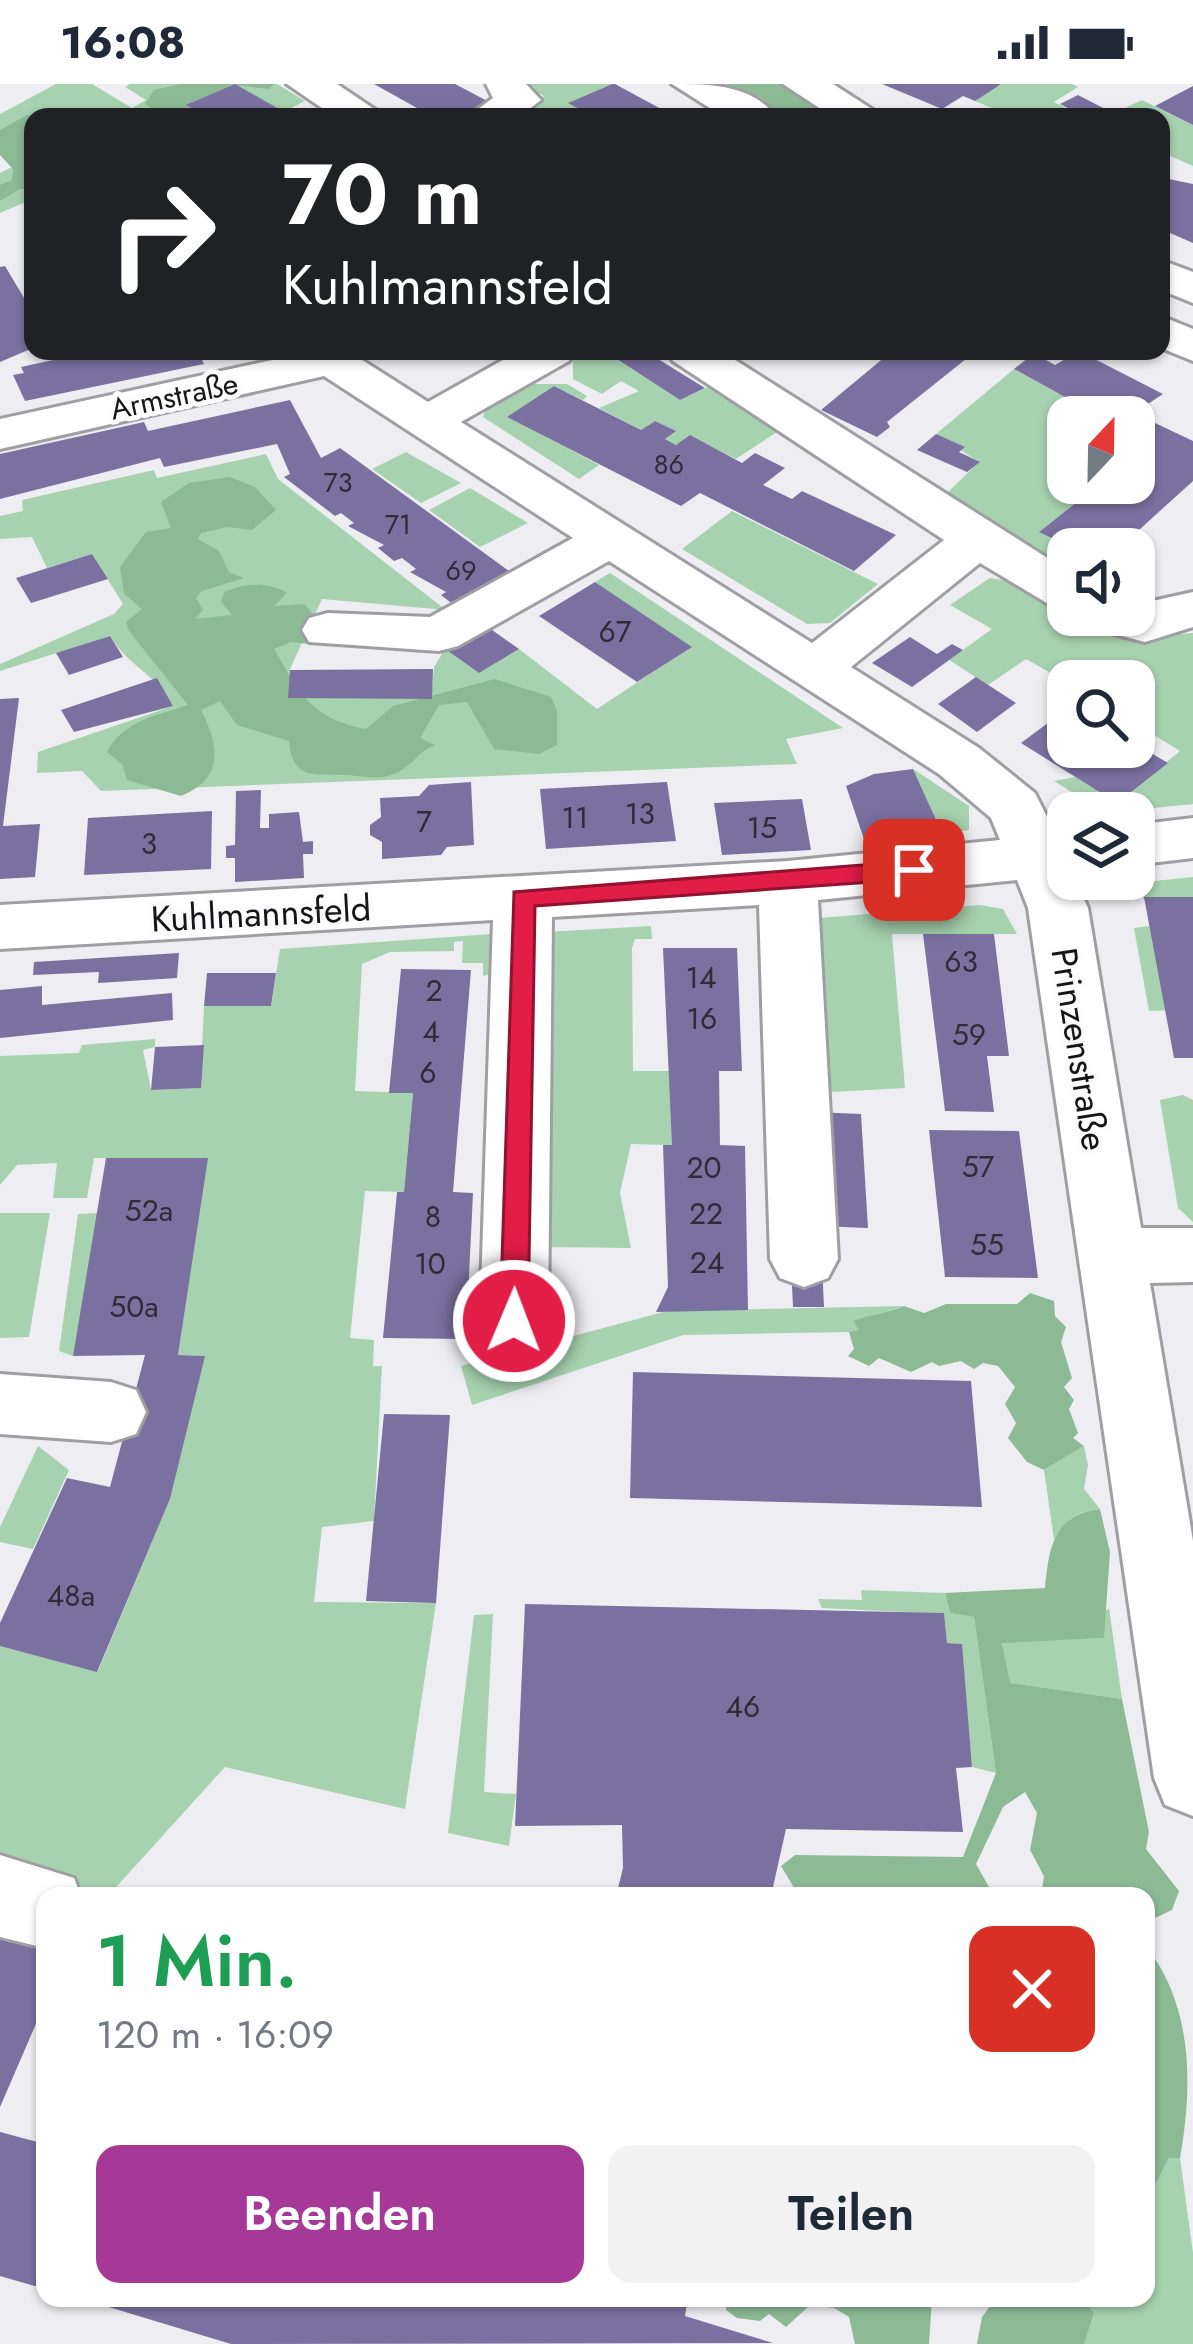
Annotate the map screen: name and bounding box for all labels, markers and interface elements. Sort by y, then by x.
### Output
text: 16:08 [60,10,186,75]
text: 70 m [282,134,482,256]
icon: right [84,156,240,312]
text: Kuhlmannsfeld [282,246,613,324]
street label: Armstraße [106,361,242,431]
north arrow [1047,396,1155,504]
map controls [1047,396,1155,900]
house number: 86 [654,445,684,484]
house number: 73 [324,463,352,502]
house number: 71 [385,505,411,544]
button: sound [1047,528,1155,636]
house number: 69 [445,551,477,590]
house number: 67 [598,610,632,653]
button: search [1047,660,1155,768]
house number: 13 [625,792,655,835]
button: layers [1047,792,1155,900]
house number: 11 [562,796,589,839]
house number: 7 [416,800,432,843]
house number: 15 [747,806,777,849]
pin [863,819,965,921]
house number: 3 [141,822,157,865]
icon: arrive [881,837,947,903]
street label: Kuhlmannsfeld [149,881,373,945]
house number: 63 [944,940,978,983]
street label: Prinzenstraße [1038,944,1122,1154]
house number: 14 [686,956,717,999]
house number: 2 [425,969,443,1012]
house number: 16 [687,997,717,1040]
house number: 4 [422,1010,440,1053]
house number: 59 [952,1013,986,1056]
house number: 6 [419,1051,437,1094]
house number: 57 [962,1145,995,1188]
house number: 20 [686,1146,722,1189]
house number: 52a [125,1189,173,1232]
house number: 22 [689,1192,723,1235]
house number: 8 [425,1195,441,1238]
house number: 55 [970,1223,1004,1266]
house number: 24 [690,1241,724,1284]
house number: 10 [414,1242,446,1285]
position arrow [451,1258,577,1384]
house number: 50a [109,1285,159,1328]
house number: 48a [47,1574,95,1617]
house number: 46 [726,1685,760,1728]
text: 1 Min. [96,1909,298,2013]
button: close [969,1926,1095,2052]
text: 120 m · 16:09 [96,2006,334,2063]
button: Beenden [96,2145,584,2283]
button: Teilen [608,2145,1095,2283]

